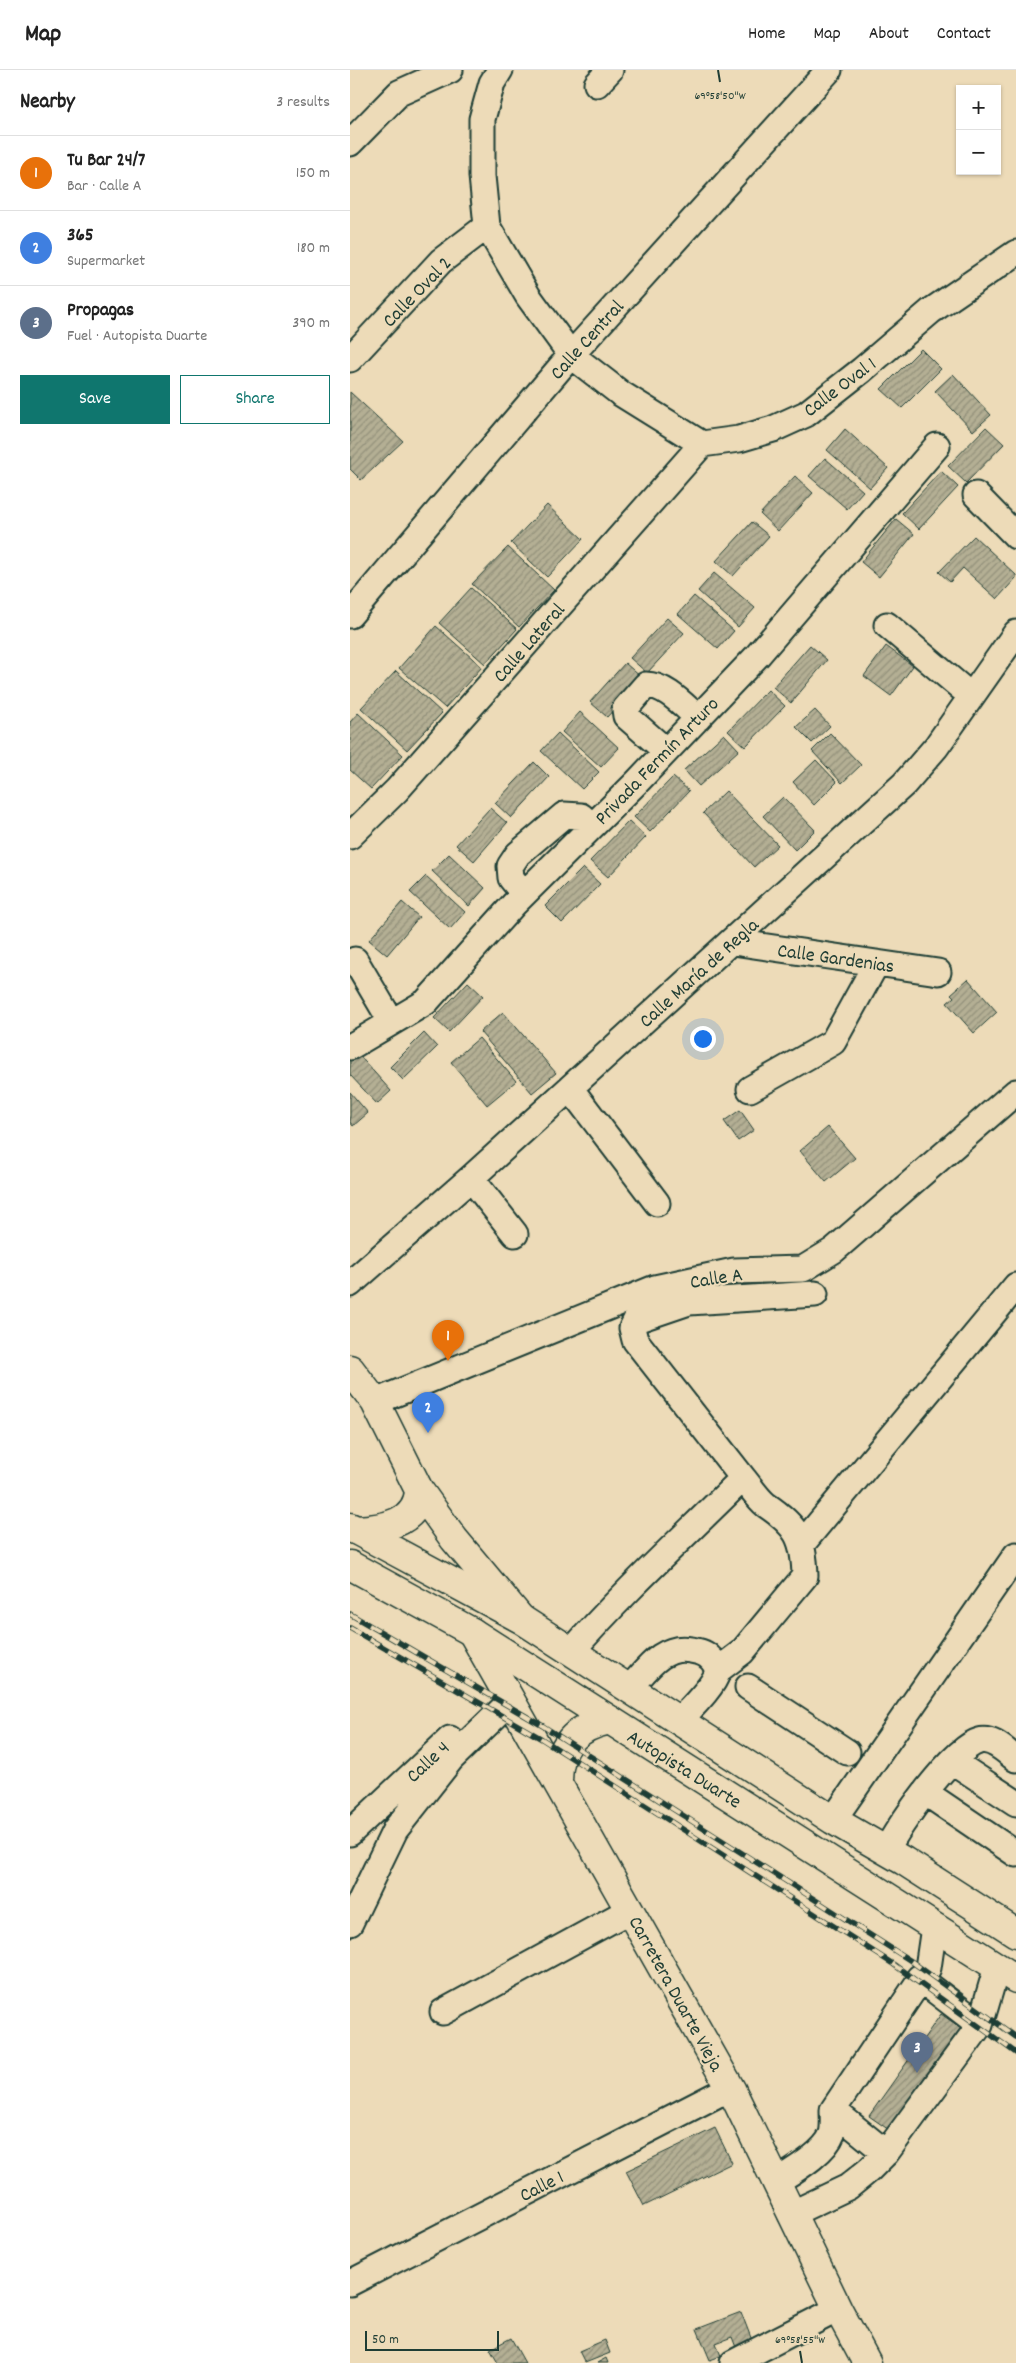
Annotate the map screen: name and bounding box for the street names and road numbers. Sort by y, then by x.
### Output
street label: Calle Oval 2 [377,251,459,335]
street label: Calle Central [545,295,632,387]
street label: Calle Oval 1 [798,352,883,425]
street label: Calle Lateral [488,598,573,690]
street label: Privada Fermín Arturo [590,692,727,832]
street label: Calle María de Regla [634,912,767,1036]
street label: Calle Gardenias [775,938,896,982]
street label: Calle A [688,1262,745,1298]
street label: Autopista Duarte [621,1724,746,1817]
street label: Calle 4 [401,1736,457,1791]
street label: Carretera Duarte Vieja [620,1912,729,2078]
street label: Calle 1 [515,2165,569,2211]

